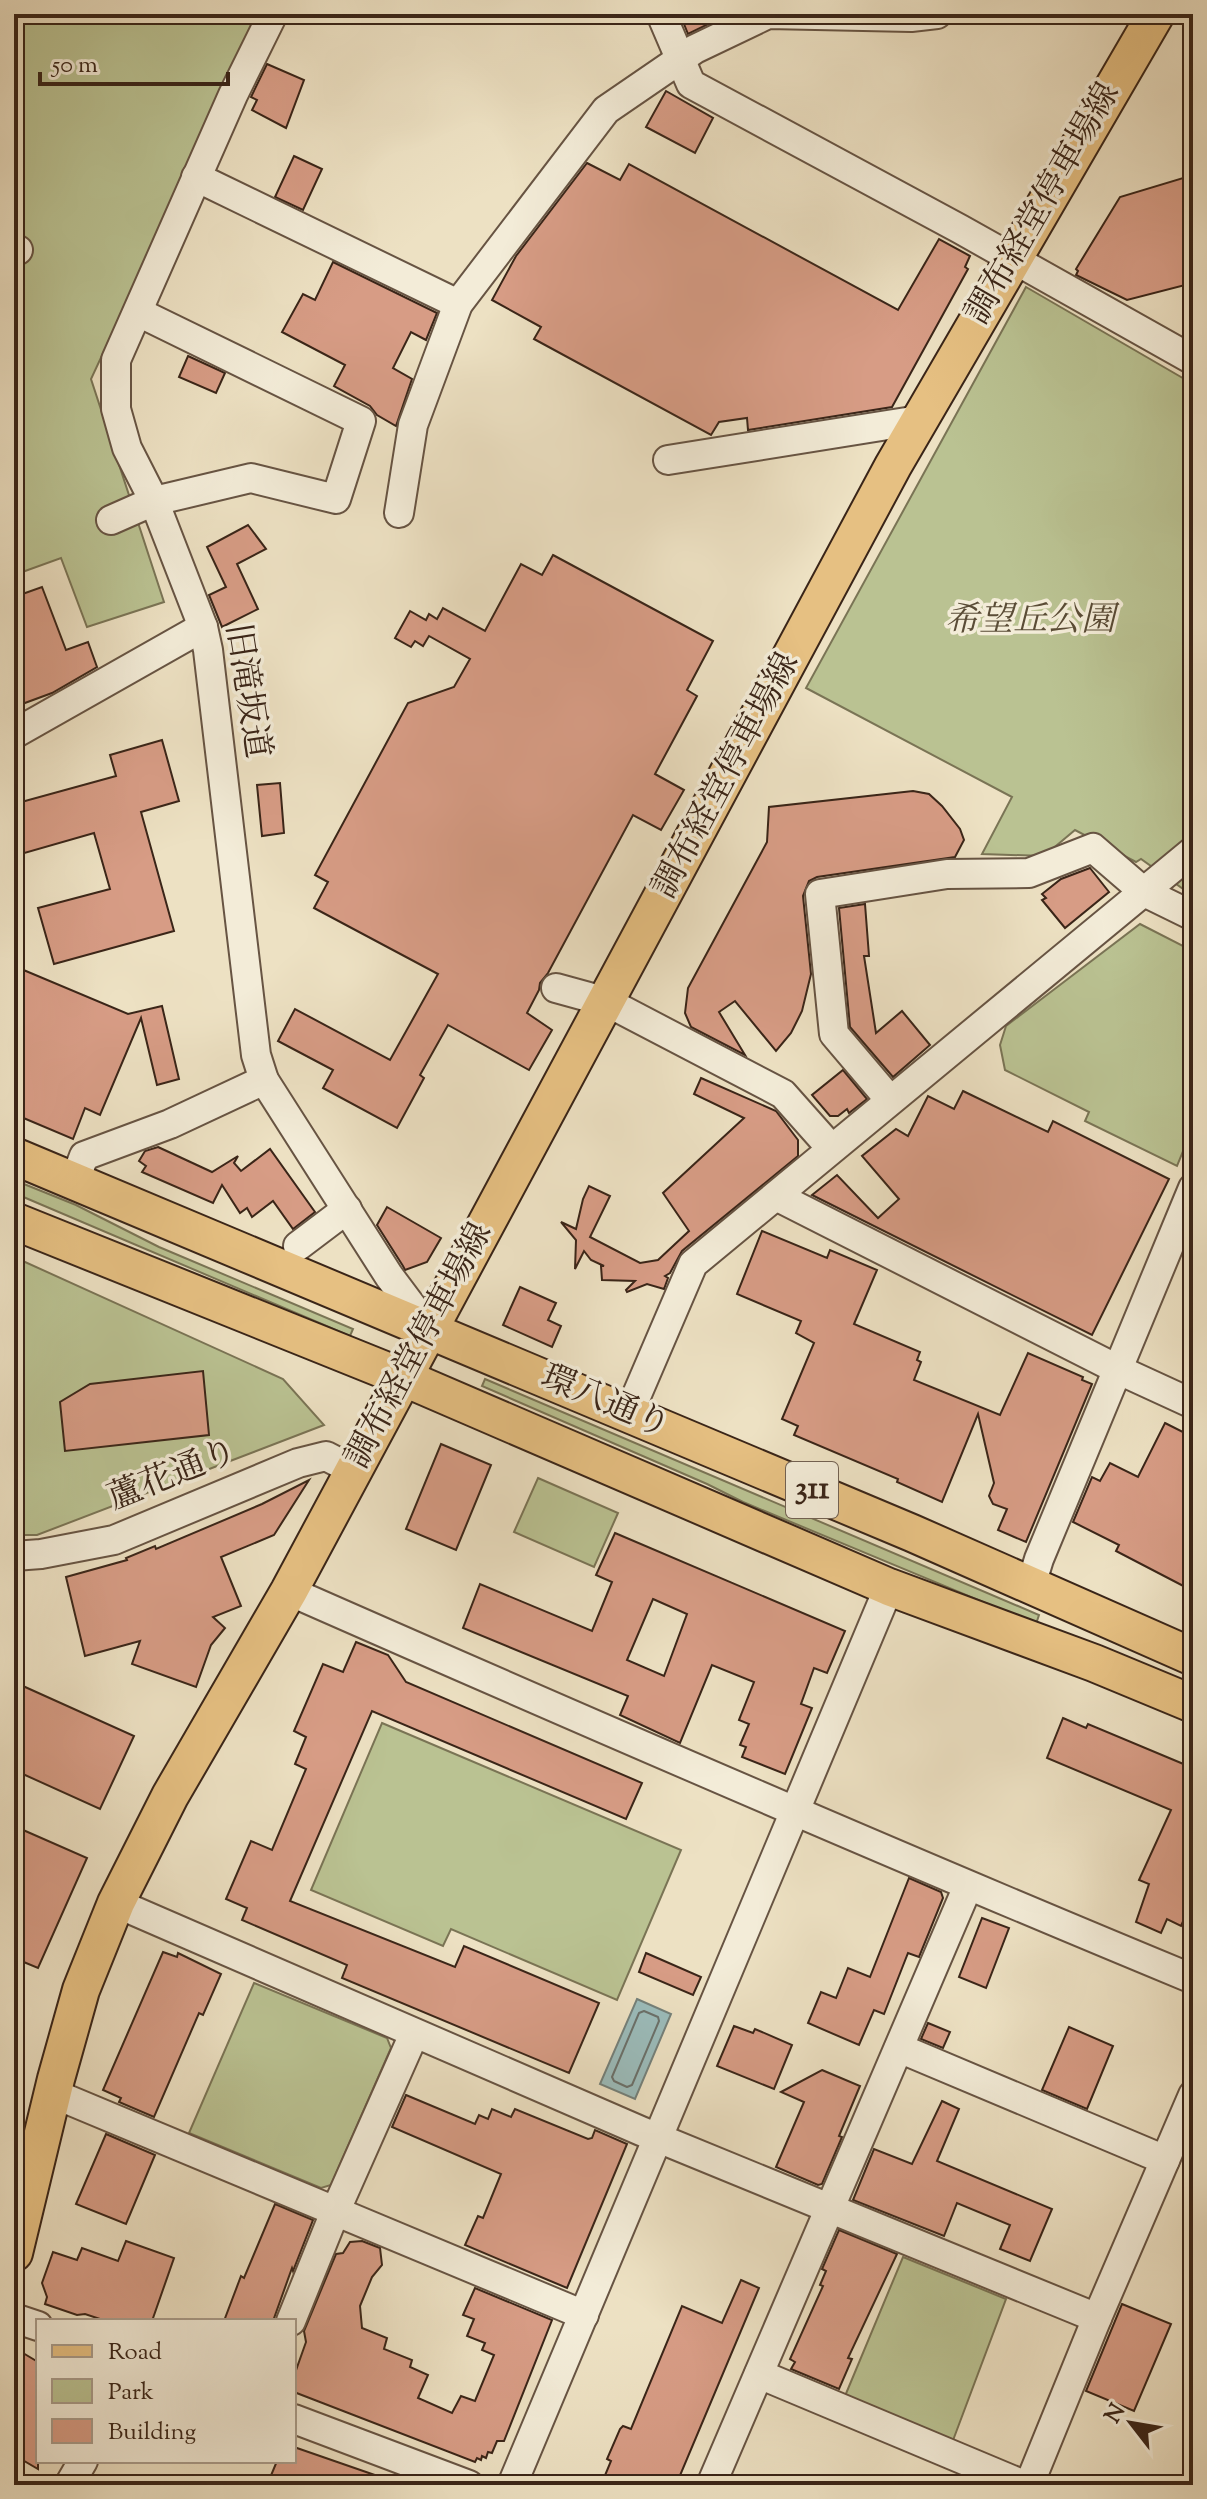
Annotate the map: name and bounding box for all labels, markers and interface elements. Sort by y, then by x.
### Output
scale bar [40,36,228,86]
text: 50 m [50,49,98,83]
street label: 調布経堂停車場線 [955,74,1133,334]
park label: 希望丘公園 [945,597,1120,646]
street label: 旧滝坂道 [211,620,281,762]
street label: 調布経堂停車場線 [642,644,812,908]
street label: 調布経堂停車場線 [335,1214,505,1478]
street label: 環八通り [533,1354,677,1452]
street label: 蘆花通り [101,1428,245,1524]
road number: 311 [786,1462,838,1518]
legend [36,2319,296,2463]
text: Road [108,2336,162,2370]
text: Park [108,2376,154,2410]
north arrow [1091,2383,1171,2463]
text: N [1098,2398,1135,2430]
text: Building [108,2416,197,2450]

